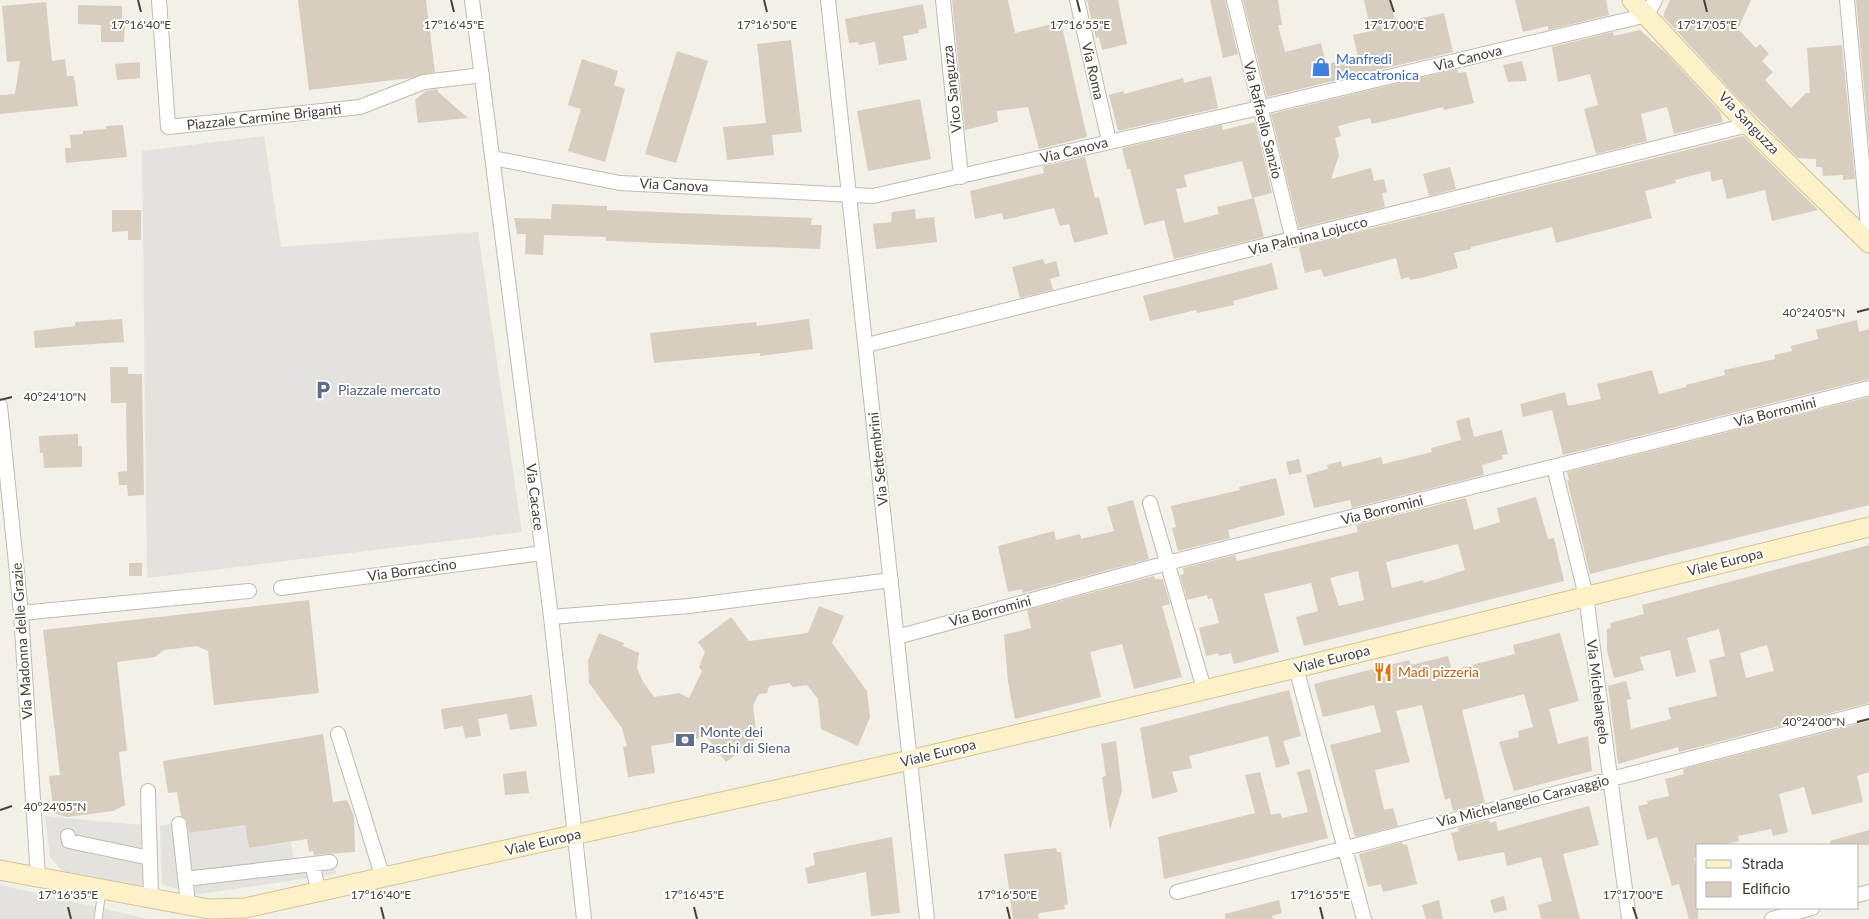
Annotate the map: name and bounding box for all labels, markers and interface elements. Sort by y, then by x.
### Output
text: 17°16'40"E [111,17,171,32]
text: 17°16'45"E [424,17,484,32]
text: 17°16'50"E [737,17,797,32]
text: 17°16'55"E [1050,17,1110,32]
text: 17°17'00"E [1364,17,1424,32]
text: 17°17'05"E [1677,17,1737,32]
street label: Via Roma [1079,41,1108,101]
street label: Via Canova [1432,41,1504,74]
street label: Vico Sanguzza [938,44,965,134]
place label: Manfredi Meccatronica [1336,50,1419,83]
shop icon: Manfredi Meccatronica [1310,56,1332,78]
street label: Via Raffaello Sanzio [1241,59,1286,180]
street label: Via Sanguzza [1715,88,1783,157]
street label: Piazzale Carmine Briganti [186,100,342,133]
street label: Via Canova [1038,133,1110,166]
street label: Via Canova [639,174,709,195]
street label: Via Palmina Lojucco [1247,213,1369,259]
text: 40°24'05"N [1783,305,1845,320]
parking icon: Piazzale mercato [312,379,334,401]
place label: Piazzale mercato [338,381,441,398]
text: 40°24'10"N [24,389,86,404]
street label: Via Borromini [1732,393,1818,430]
street label: Via Settembrini [864,411,891,507]
street label: Via Cacace [523,463,548,531]
street label: Via Borromini [1339,491,1425,528]
street label: Viale Europa [1685,544,1764,579]
street label: Via Borraccino [366,555,458,584]
street label: Via Madonna delle Grazie [8,562,35,720]
street label: Via Borromini [947,591,1033,630]
street label: Via Michelangelo [1584,639,1613,745]
street label: Viale Europa [1292,641,1371,676]
restaurant icon: Madì pizzeria [1372,661,1394,683]
place label: Madì pizzeria [1398,663,1479,680]
text: 40°24'00"N [1783,714,1845,729]
place label: Monte dei Paschi di Siena [700,723,791,756]
bank icon: Monte dei Paschi di Siena [674,729,696,751]
street label: Viale Europa [898,735,977,770]
street label: Via Michelangelo Caravaggio [1435,771,1611,830]
text: 40°24'05"N [24,799,86,814]
street label: Viale Europa [503,825,582,858]
legend [1696,844,1859,909]
text: Strada [1742,854,1784,872]
text: Edificio [1742,879,1790,897]
text: 17°16'35"E [38,887,98,902]
text: 17°16'40"E [351,887,411,902]
text: 17°16'45"E [664,887,724,902]
text: 17°16'50"E [977,887,1037,902]
text: 17°16'55"E [1290,887,1350,902]
text: 17°17'00"E [1603,887,1663,902]

